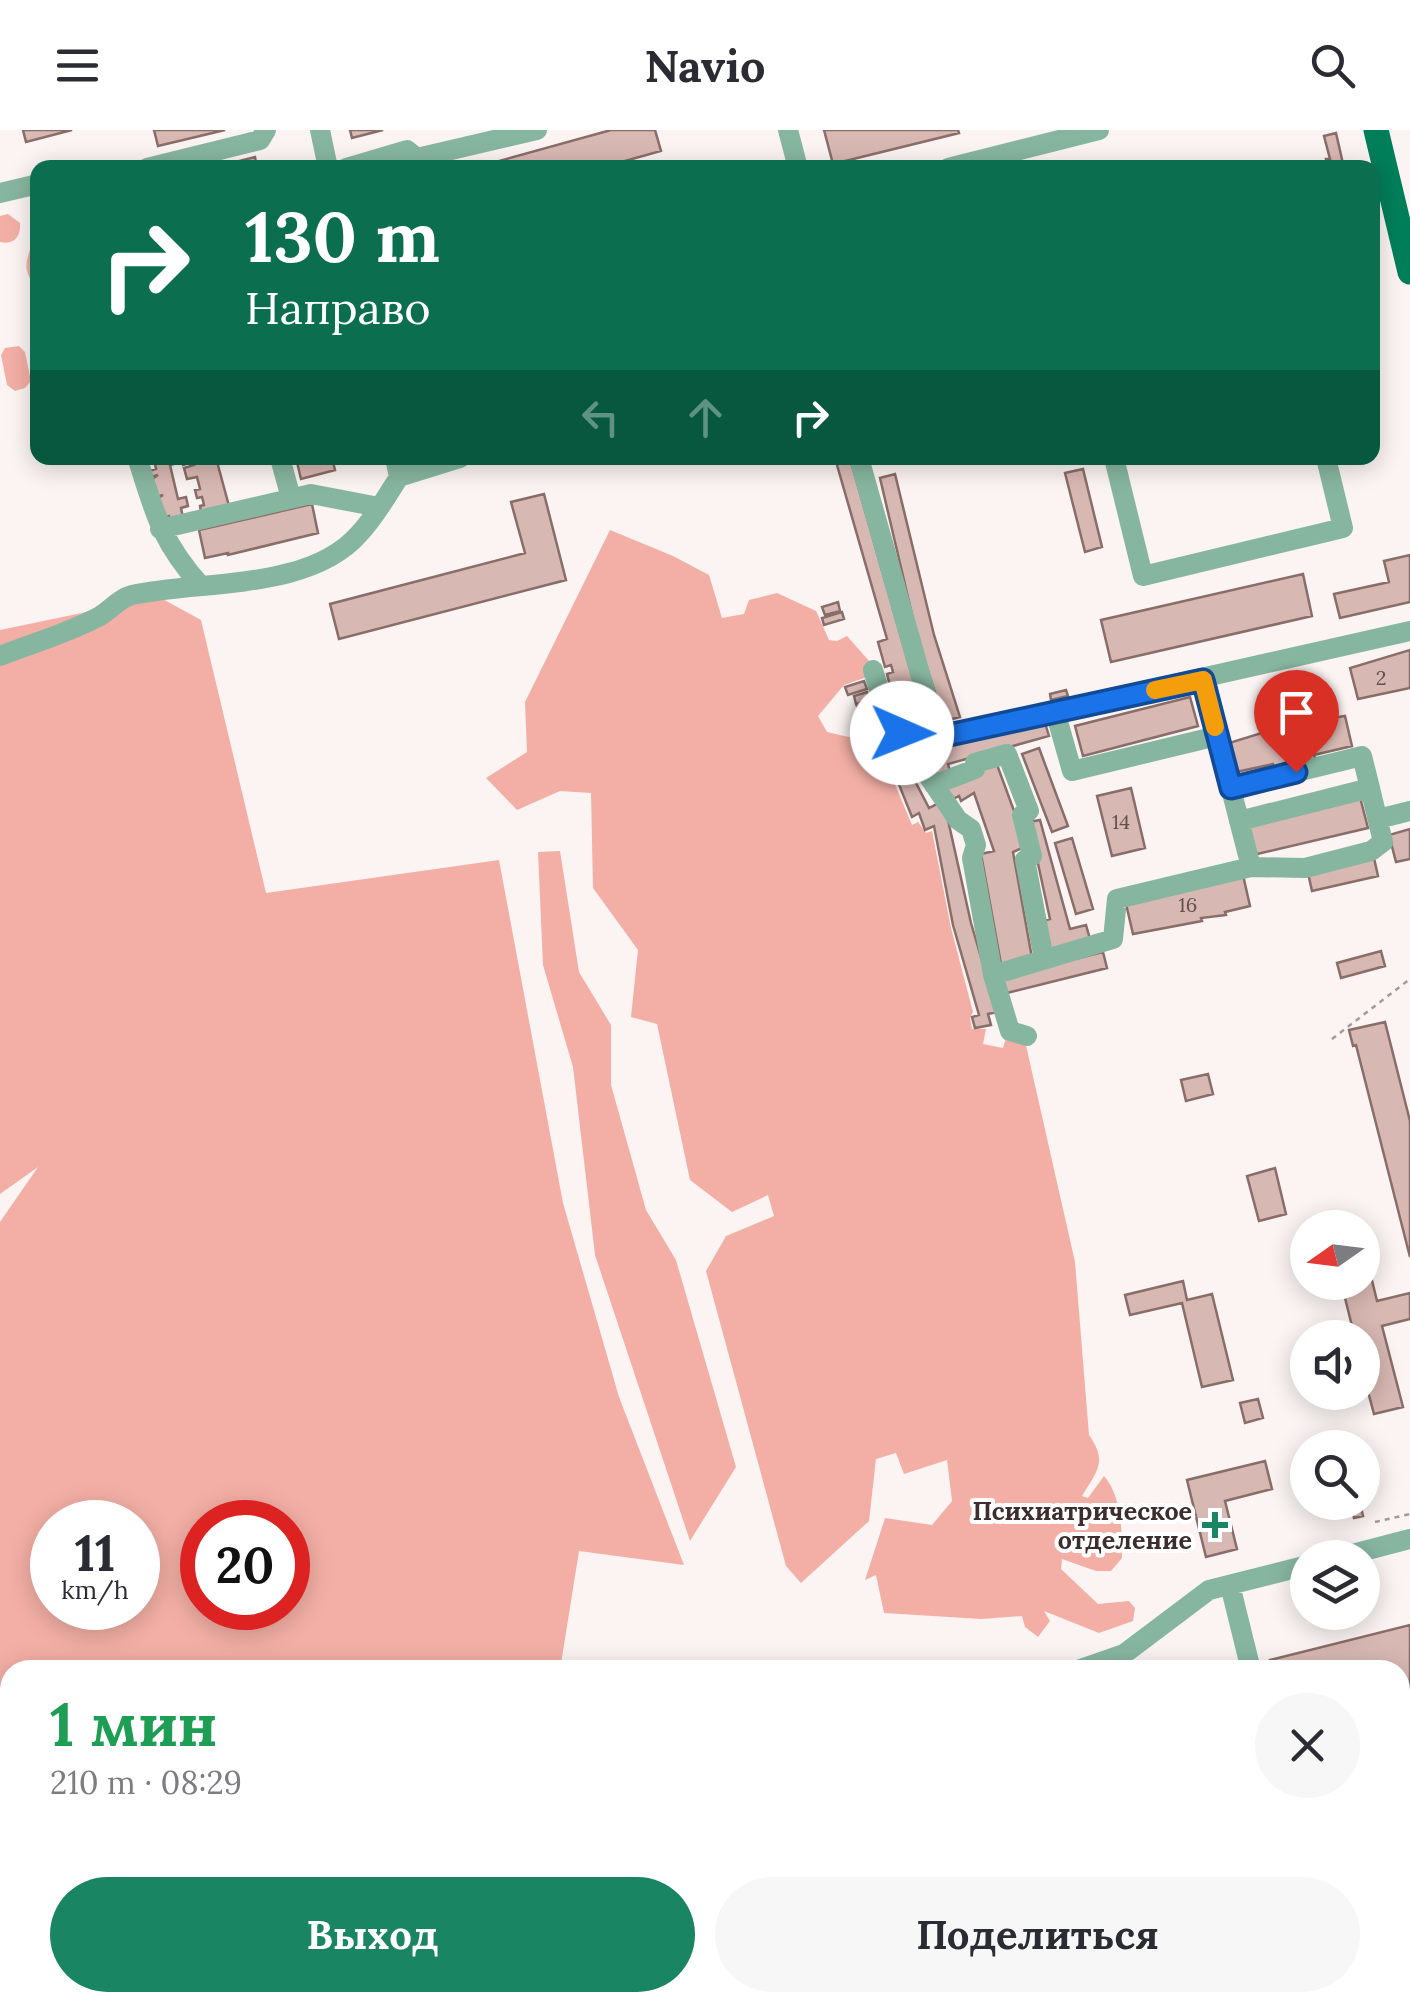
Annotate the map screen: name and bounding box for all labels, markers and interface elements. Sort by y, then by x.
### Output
text: Navio [644,37,766,94]
icon: menu [50,38,105,93]
icon: search [1305,38,1360,93]
text: 130 m [245,192,440,281]
icon: right [80,200,210,330]
text: Направо [245,279,431,336]
icon: left [573,390,628,445]
icon: ahead [678,390,733,445]
icon: right [783,390,838,445]
house number: 2 [1376,665,1386,690]
pin [1254,670,1339,773]
position arrow [850,681,954,785]
icon: arrive [1269,685,1324,740]
house number: 14 [1112,809,1130,834]
house number: 16 [1179,892,1197,917]
north arrow [1290,1210,1380,1300]
map controls [1290,1210,1380,1630]
button: sound [1290,1320,1380,1410]
button: search [1290,1430,1380,1520]
place label: Психиатрическое отделение [972,1495,1192,1556]
speed limit sign: 20 [180,1500,310,1630]
marker: Психиатрическое отделение [1202,1512,1228,1538]
text: 11 [75,1521,115,1585]
button: layers [1290,1540,1380,1630]
text: km/h [61,1574,129,1606]
text: 1 мин [50,1686,218,1762]
button: close [1255,1693,1360,1798]
text: 210 m · 08:29 [50,1762,242,1803]
button: Выход [50,1877,695,1992]
button: Поделиться [715,1877,1360,1992]

